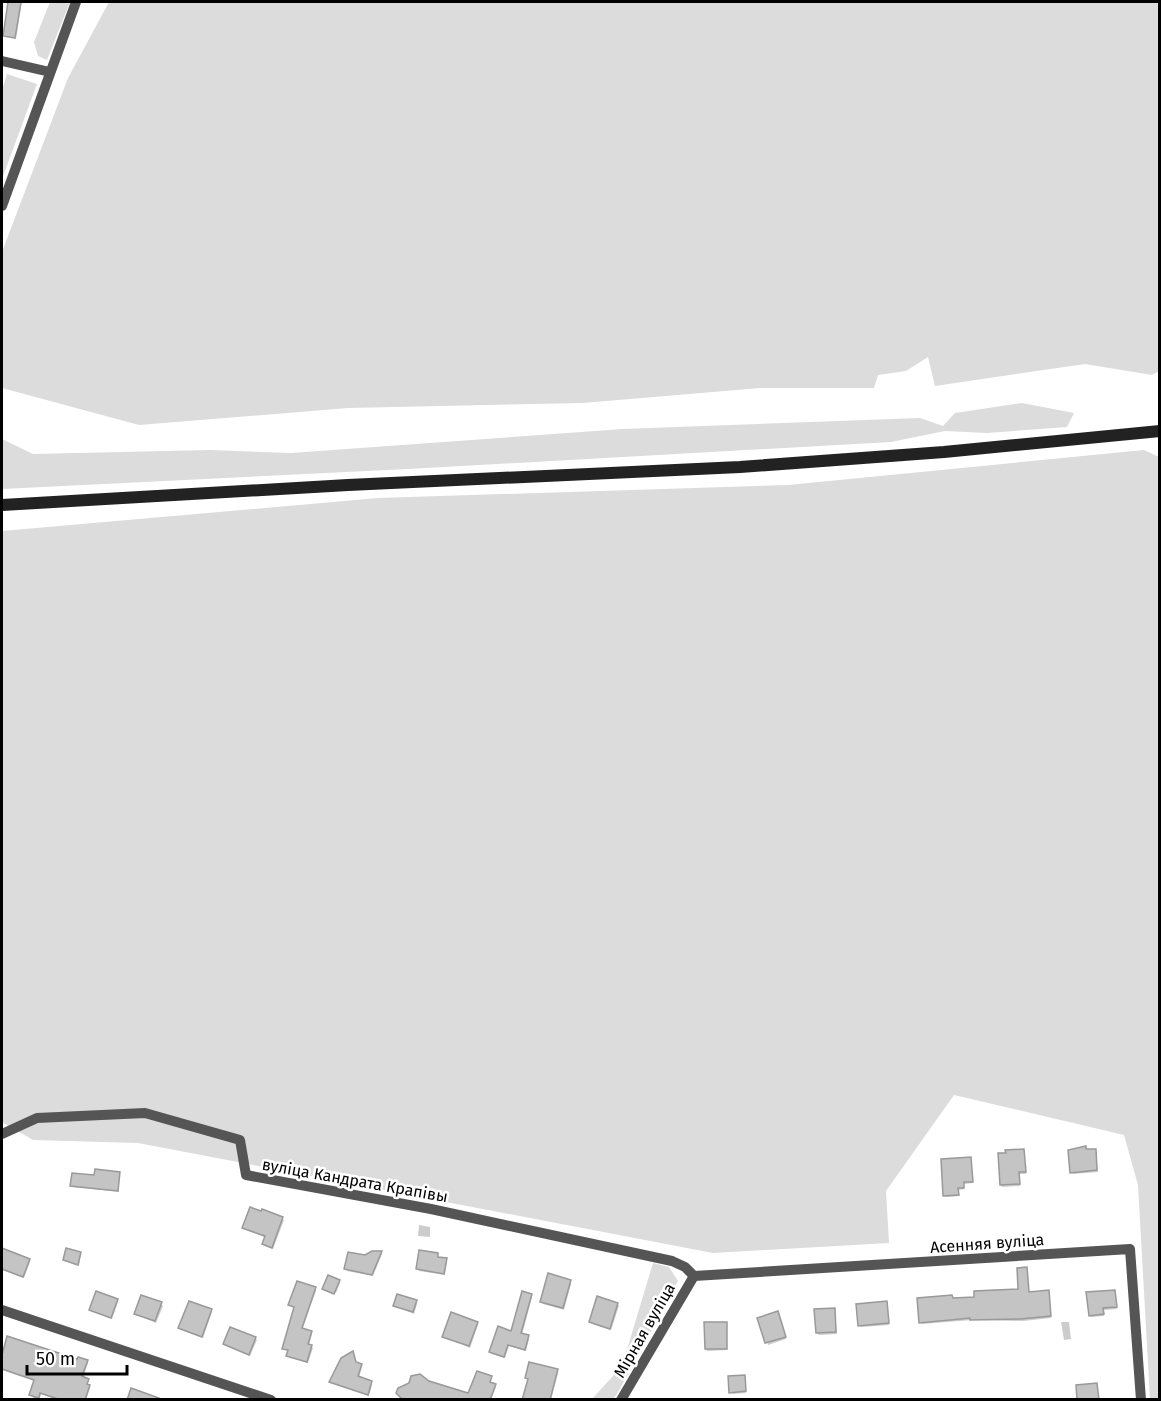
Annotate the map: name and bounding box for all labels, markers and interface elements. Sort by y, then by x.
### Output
street label: вуліца Кандрата Крапівы [260,1155,449,1206]
street label: Асенняя вуліца [929,1230,1045,1257]
street label: Мірная вуліца [610,1280,679,1381]
scale bar [27,1338,128,1376]
text: 50 m [36,1348,75,1370]

